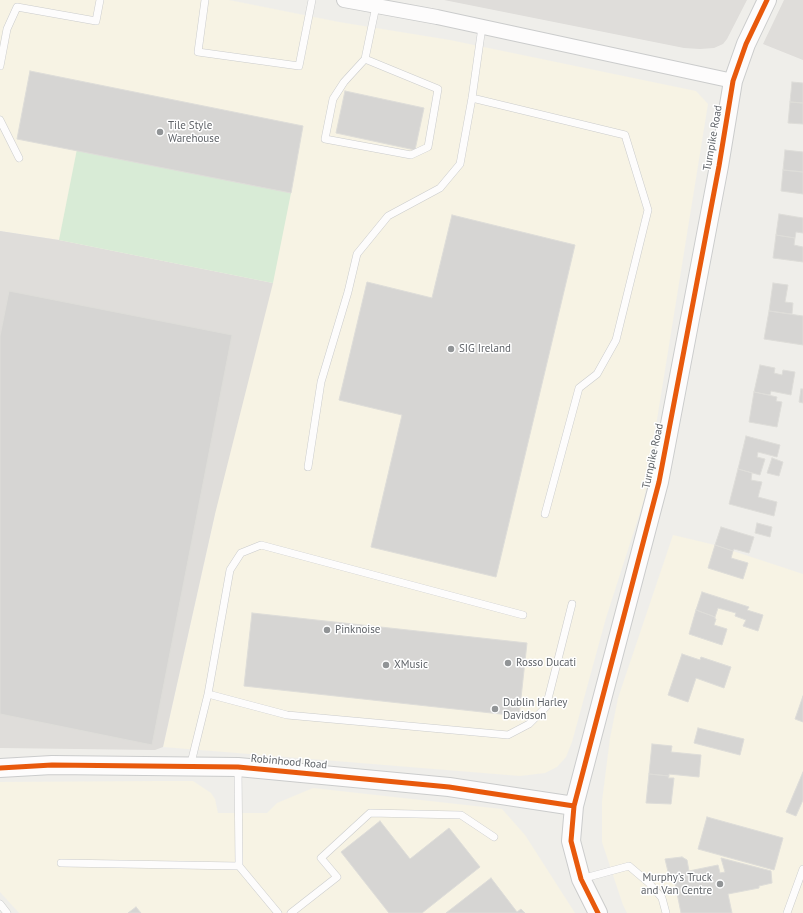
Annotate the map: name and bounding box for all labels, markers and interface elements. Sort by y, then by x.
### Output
street label: Turnpike Road [701,104,725,172]
place label: Tile Style Warehouse [168,119,220,145]
marker: Tile Style Warehouse [155,127,165,137]
place label: SIG Ireland [459,342,511,356]
marker: SIG Ireland [446,344,456,354]
street label: Turnpike Road [640,422,666,490]
place label: Pinknoise [335,623,380,637]
marker: Pinknoise [322,625,332,635]
place label: Rosso Ducati [516,656,576,670]
place label: XMusic [394,658,428,672]
marker: Rosso Ducati [503,658,513,668]
marker: XMusic [381,660,391,670]
place label: Dublin Harley Davidson [503,696,567,722]
marker: Dublin Harley Davidson [490,704,500,714]
street label: Robinhood Road [250,752,328,772]
place label: Murphy's Truck and Van Centre [641,871,712,897]
marker: Murphy's Truck and Van Centre [715,879,725,889]

